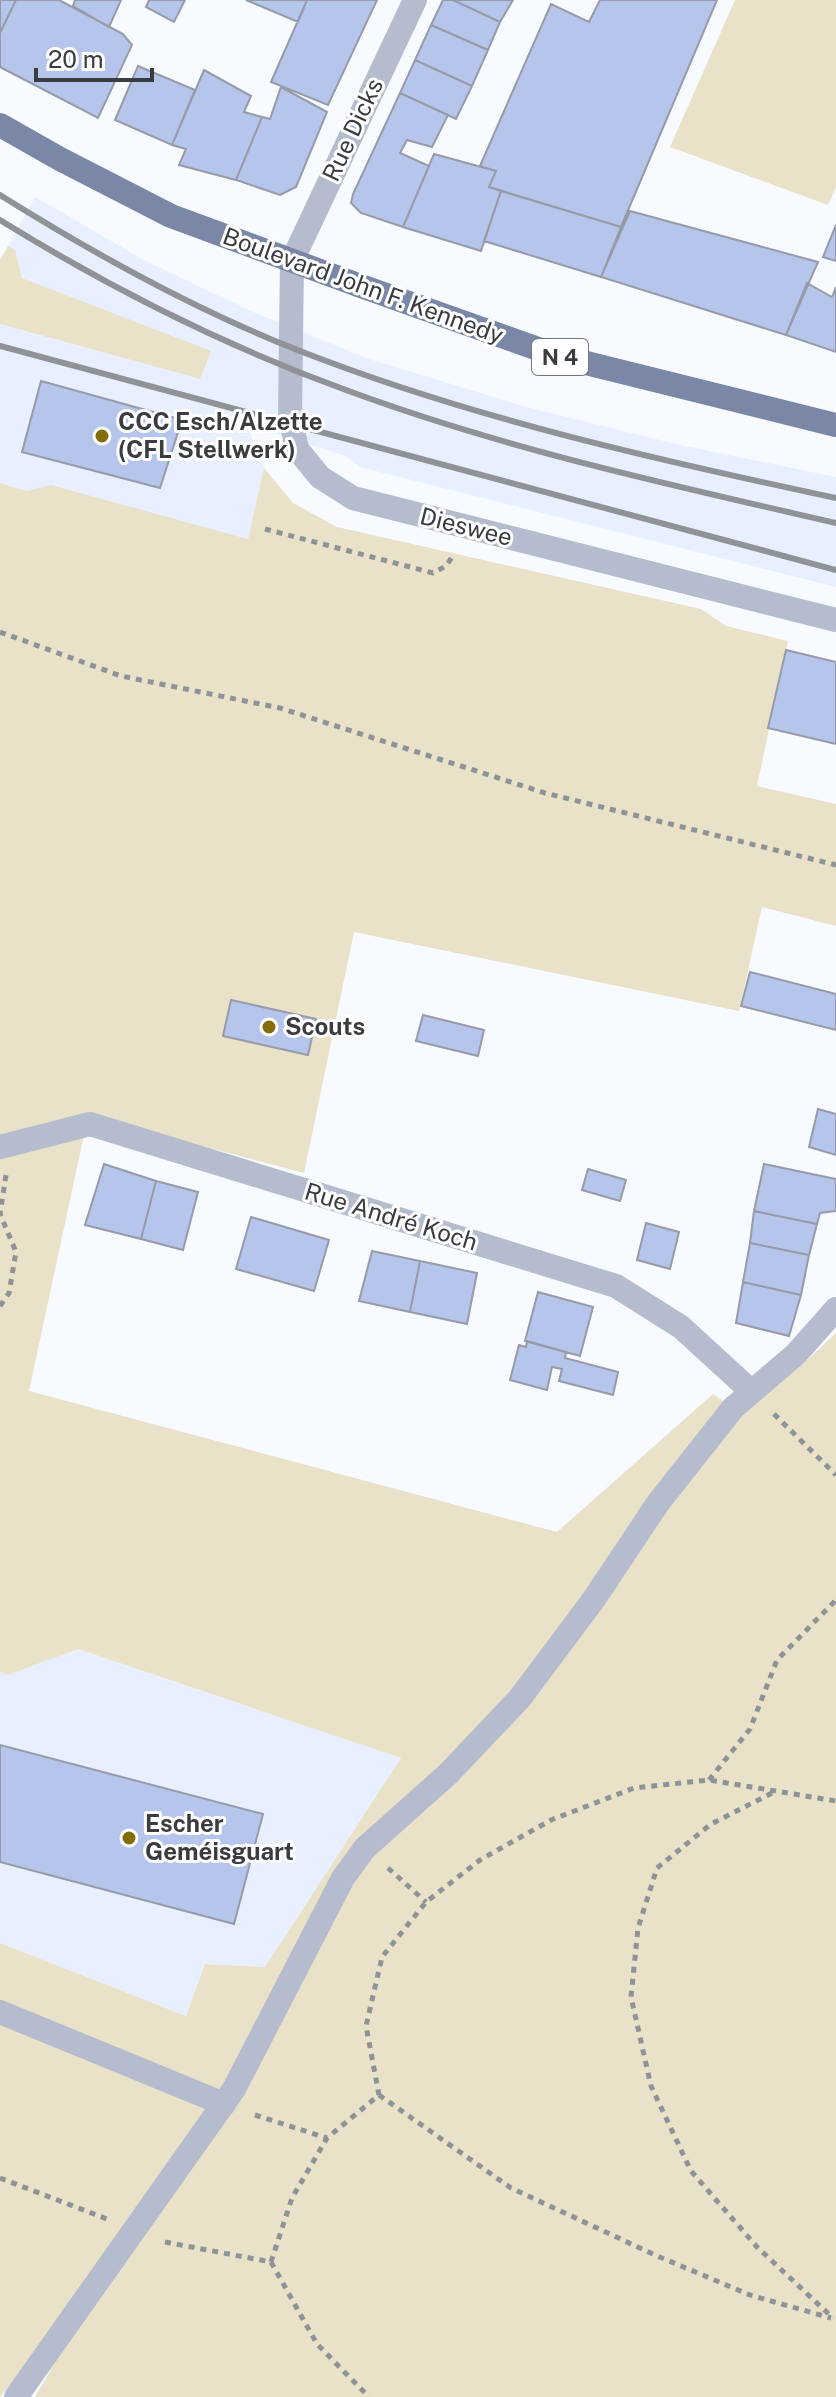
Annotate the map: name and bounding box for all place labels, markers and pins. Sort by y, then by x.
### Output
place label: CCC Esch/Alzette (CFL Stellwerk) [118,407,323,463]
marker: CCC Esch/Alzette (CFL Stellwerk) [93,427,111,445]
place label: Scouts [285,1012,365,1040]
marker: Scouts [260,1018,278,1036]
place label: Escher Geméisguart [145,1809,294,1865]
marker: Escher Geméisguart [120,1829,138,1847]

